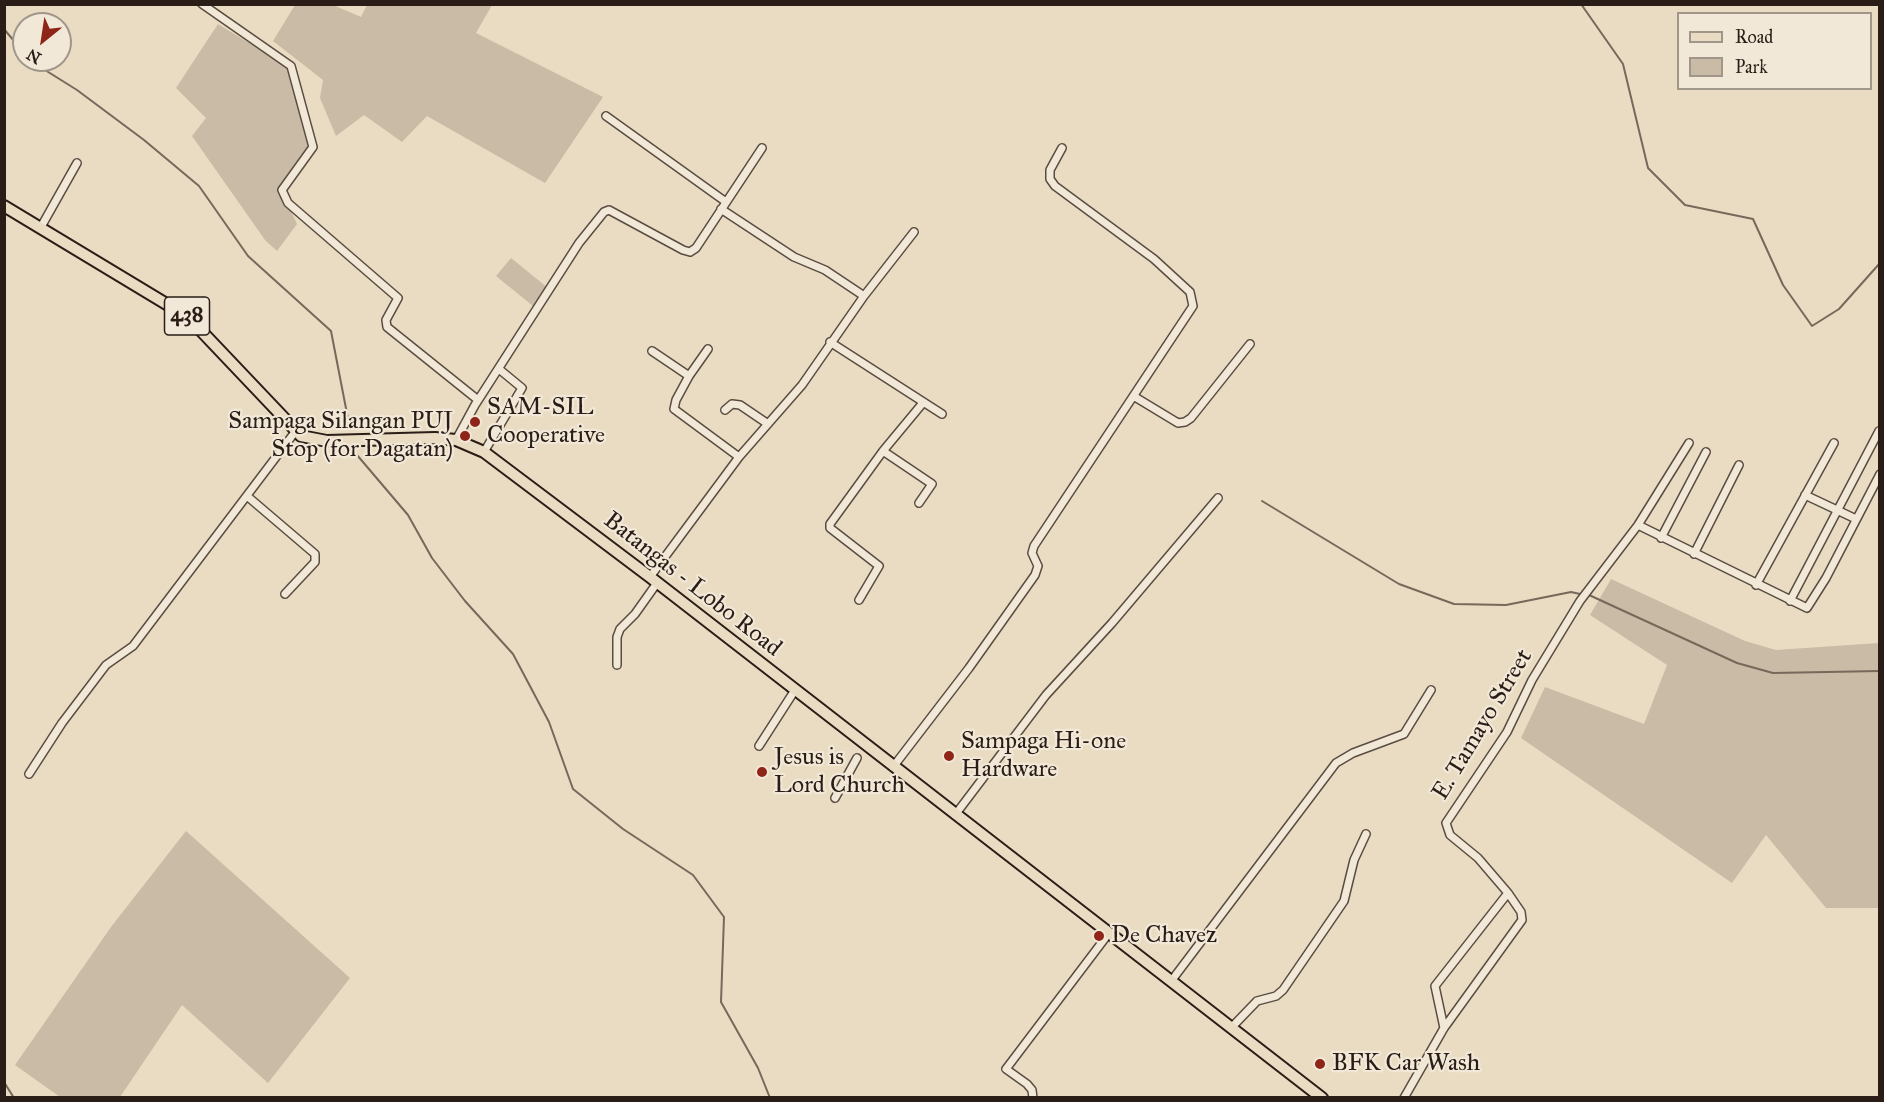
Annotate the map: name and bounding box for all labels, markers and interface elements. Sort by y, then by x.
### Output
north arrow [12,12,72,72]
legend [1677,12,1872,90]
text: Road [1735,26,1773,48]
text: N [23,45,44,68]
text: Park [1735,56,1768,78]
road number: 438 [164,297,210,335]
place label: SAM-SIL Cooperative [487,394,605,450]
place label: Sampaga Silangan PUJ Stop (for Dagatan) [228,408,453,464]
marker: SAM-SIL Cooperative [468,415,482,429]
marker: Sampaga Silangan PUJ Stop (for Dagatan) [458,429,472,443]
street label: Batangas - Lobo Road [597,507,787,663]
street label: E. Tamayo Street [1427,644,1539,806]
place label: Sampaga Hi-one Hardware [961,728,1126,784]
place label: Jesus is Lord Church [774,744,905,800]
marker: Sampaga Hi-one Hardware [942,749,956,763]
marker: Jesus is Lord Church [755,765,769,779]
place label: De Chavez [1111,922,1217,950]
marker: De Chavez [1092,929,1106,943]
place label: BFK Car Wash [1332,1050,1480,1078]
marker: BFK Car Wash [1313,1057,1327,1071]

